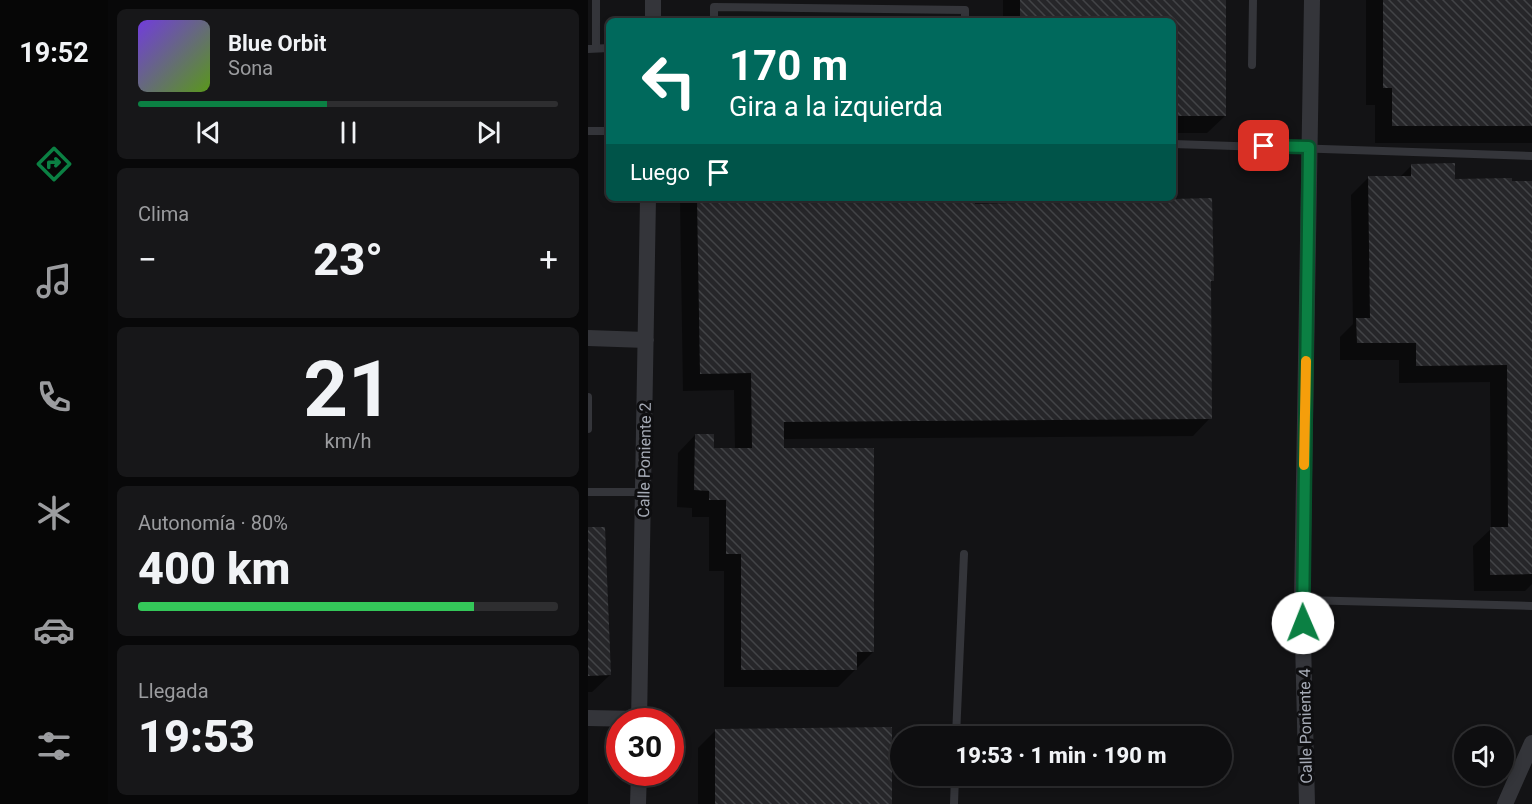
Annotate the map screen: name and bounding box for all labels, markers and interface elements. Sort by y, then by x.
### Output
text: Blue Orbit [228,31,326,56]
text: 19:52 [19,37,89,69]
text: 170 m [729,41,848,90]
icon: left [630,42,708,120]
text: Sona [228,56,273,80]
text: Gira a la izquierda [729,91,943,123]
icon: previous [192,116,225,149]
icon: pause [332,116,365,149]
icon: next [472,116,505,149]
pin [1238,120,1289,171]
icon: arrive [1247,129,1280,162]
icon: directions [33,143,75,185]
icon: arrive [702,156,735,189]
text: Luego [630,160,690,185]
text: Clima [138,202,189,226]
text: 23° [313,233,383,286]
text: − [138,240,157,279]
text: + [539,240,558,279]
icon: music [33,260,75,302]
text: 21 [303,344,393,435]
icon: phone [33,376,75,418]
street label: Calle Poniente 2 [634,402,655,518]
text: km/h [325,429,371,453]
icon: climate [33,492,75,534]
text: Autonomía · 80% [138,511,288,535]
text: 400 km [138,542,290,595]
position arrow [1271,591,1335,655]
icon: car [33,609,75,651]
street label: Calle Poniente 4 [1295,668,1316,784]
text: Llegada [138,679,209,703]
speed limit sign: 30 [606,708,684,786]
text: 19:53 [138,710,255,763]
icon: filters [33,725,75,767]
map controls [1454,726,1514,786]
button: sound [1454,726,1514,786]
text: 19:53 · 1 min · 190 m [956,743,1166,768]

